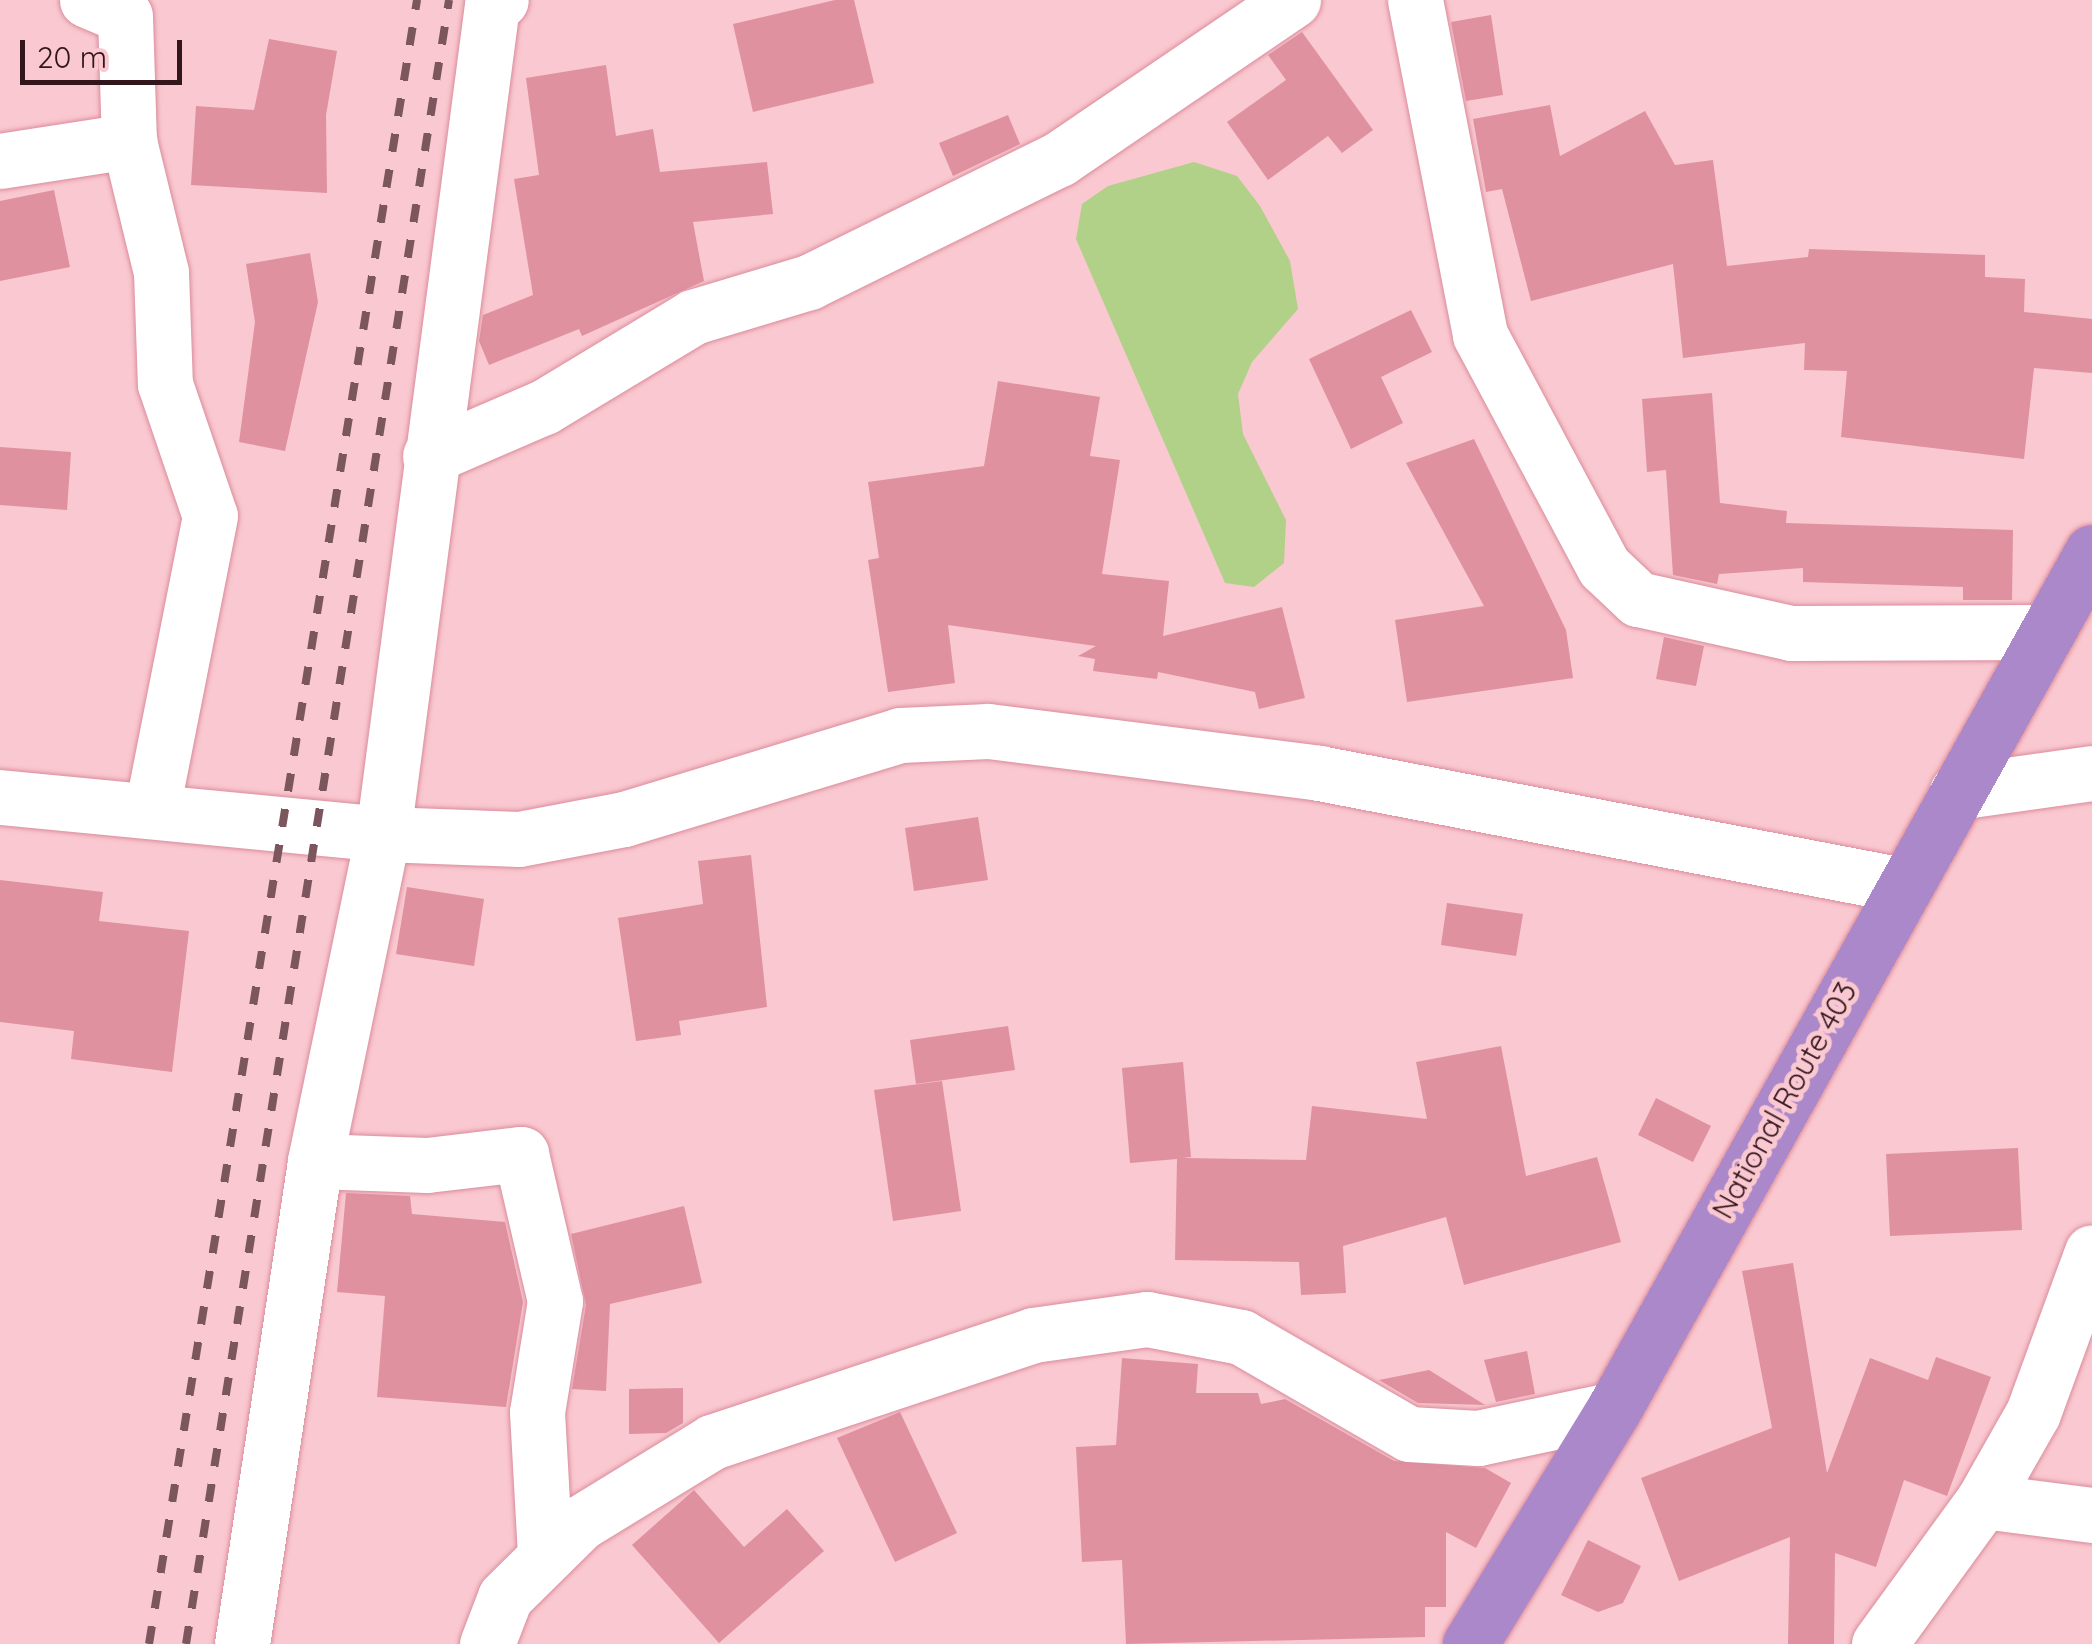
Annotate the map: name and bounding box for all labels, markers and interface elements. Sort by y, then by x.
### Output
scale bar [25,20,188,82]
text: 20 m [37,38,107,76]
street label: National Route 403 [1704,975,1864,1225]

